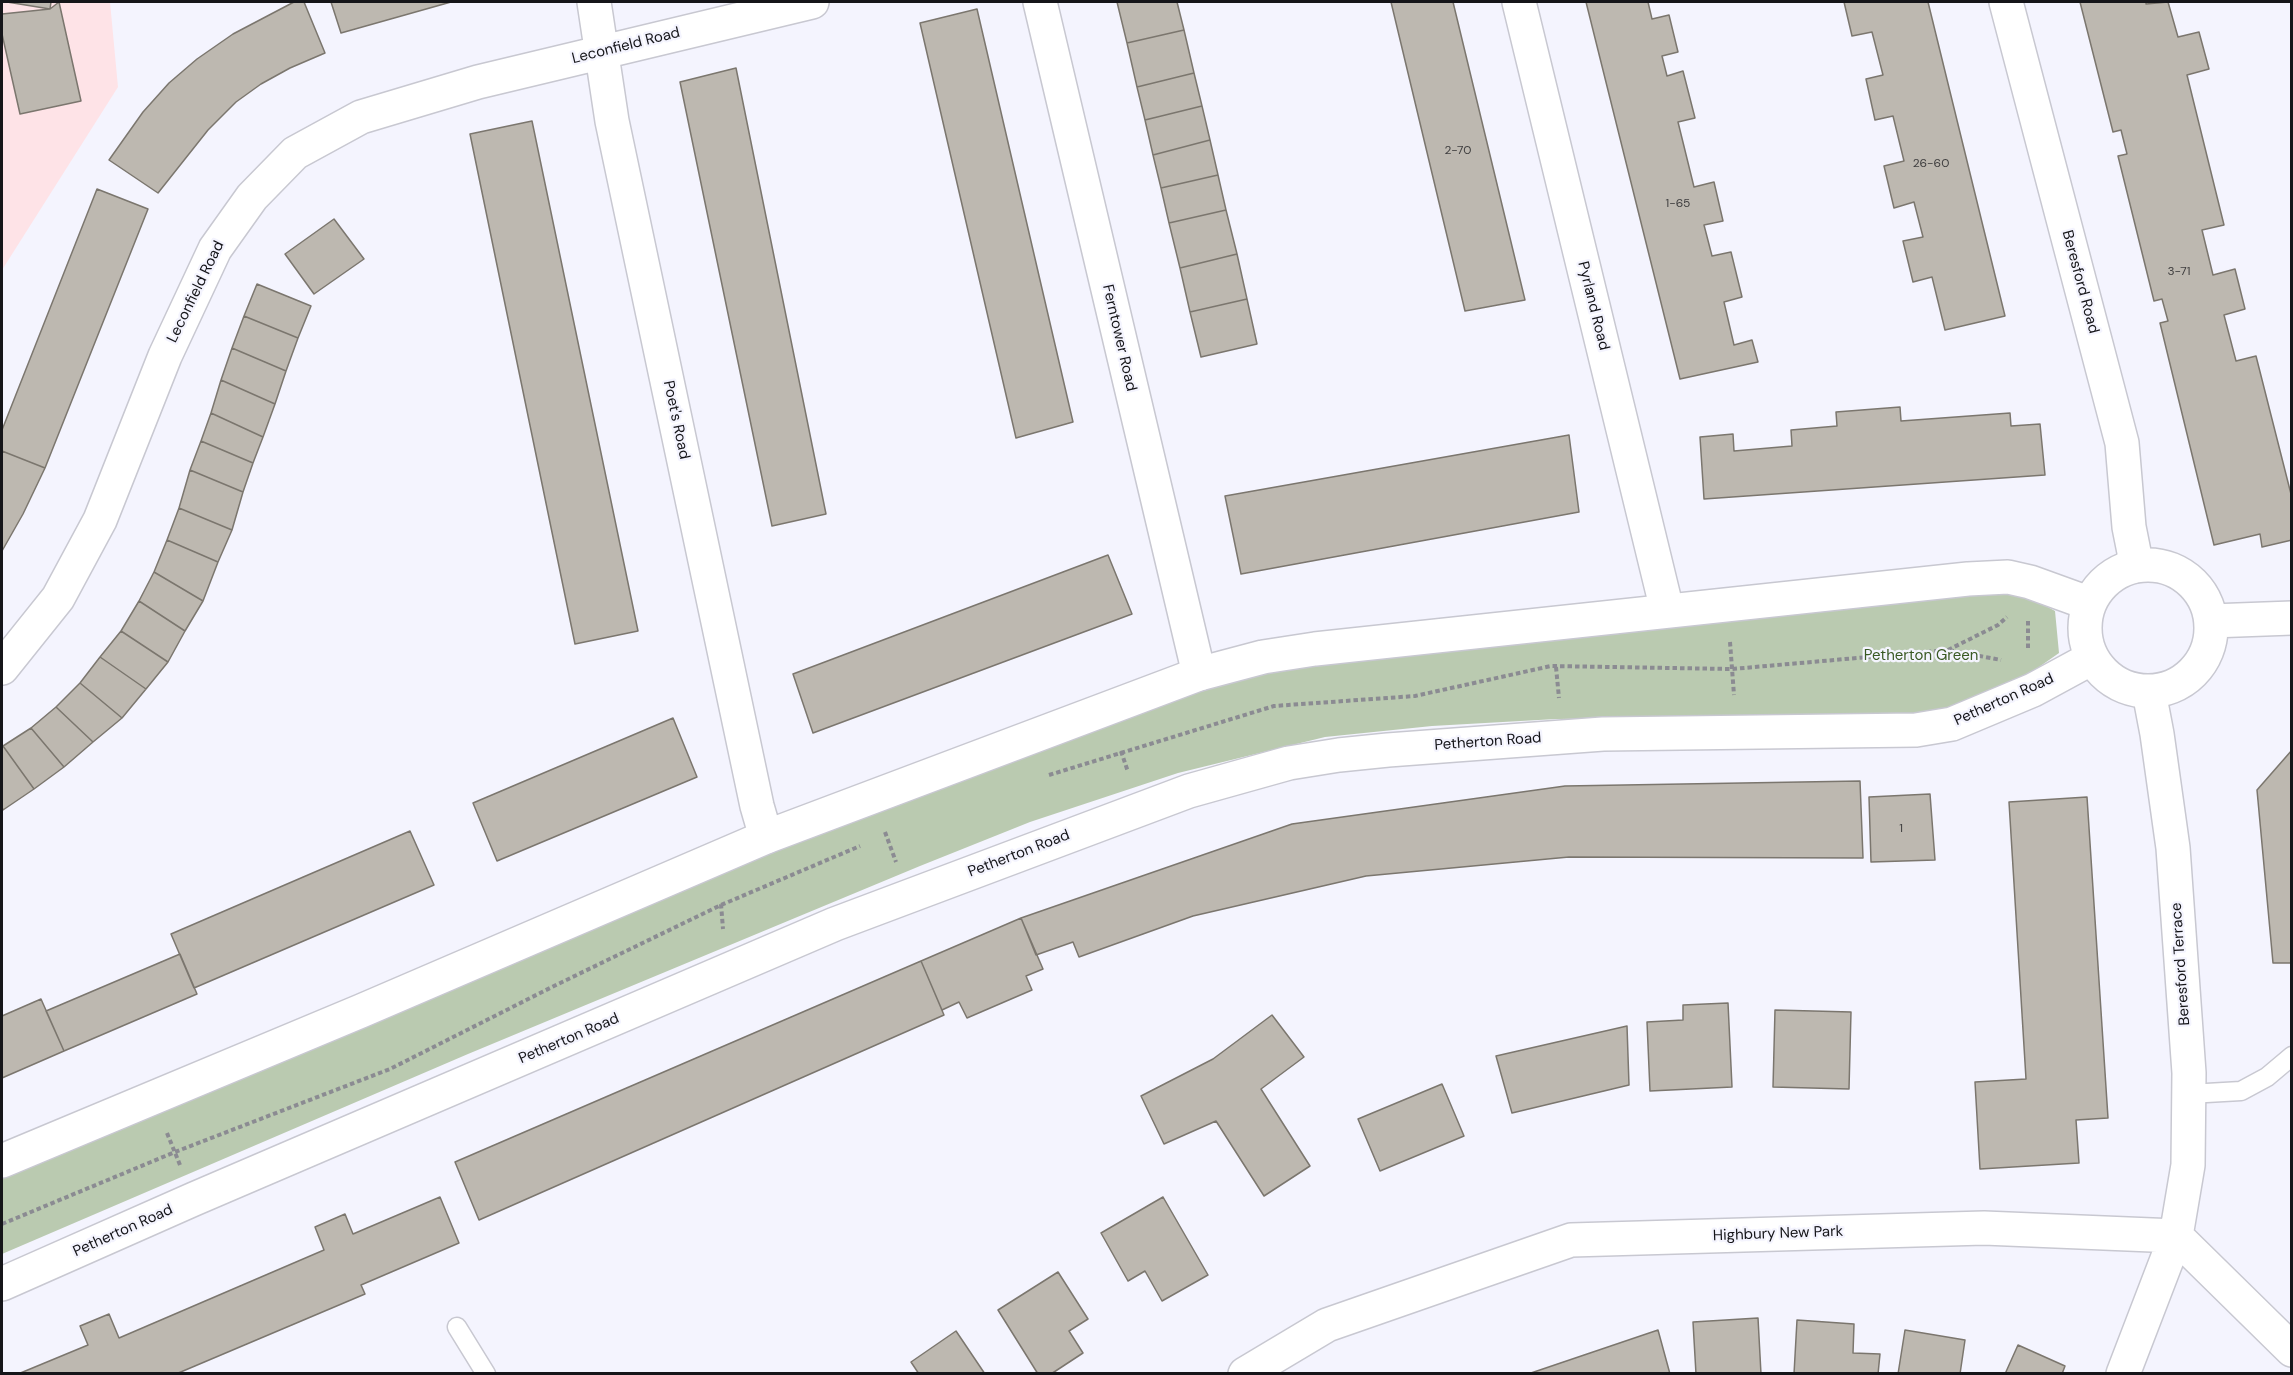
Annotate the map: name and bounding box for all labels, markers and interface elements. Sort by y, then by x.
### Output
street label: Leconfield Road [570,24,682,68]
house number: 2-70 [1444,144,1472,158]
house number: 26-60 [1913,157,1949,171]
house number: 1-65 [1666,197,1690,211]
street label: Beresford Road [2058,228,2102,336]
street label: Leconfield Road [164,238,228,346]
street label: Pyrland Road [1573,260,1613,352]
house number: 3-71 [2167,265,2191,279]
street label: Ferntower Road [1098,283,1140,393]
street label: Poet's Road [659,379,693,461]
park label: Petherton Green [1864,647,1978,665]
street label: Petherton Road [1951,670,2057,730]
street label: Petherton Road [1434,729,1542,755]
house number: 1 [1899,822,1903,836]
street label: Petherton Road [966,826,1072,882]
street label: Beresford Terrace [2168,902,2194,1026]
street label: Petherton Road [516,1010,622,1068]
street label: Petherton Road [70,1201,176,1261]
street label: Highbury New Park [1713,1223,1843,1245]

